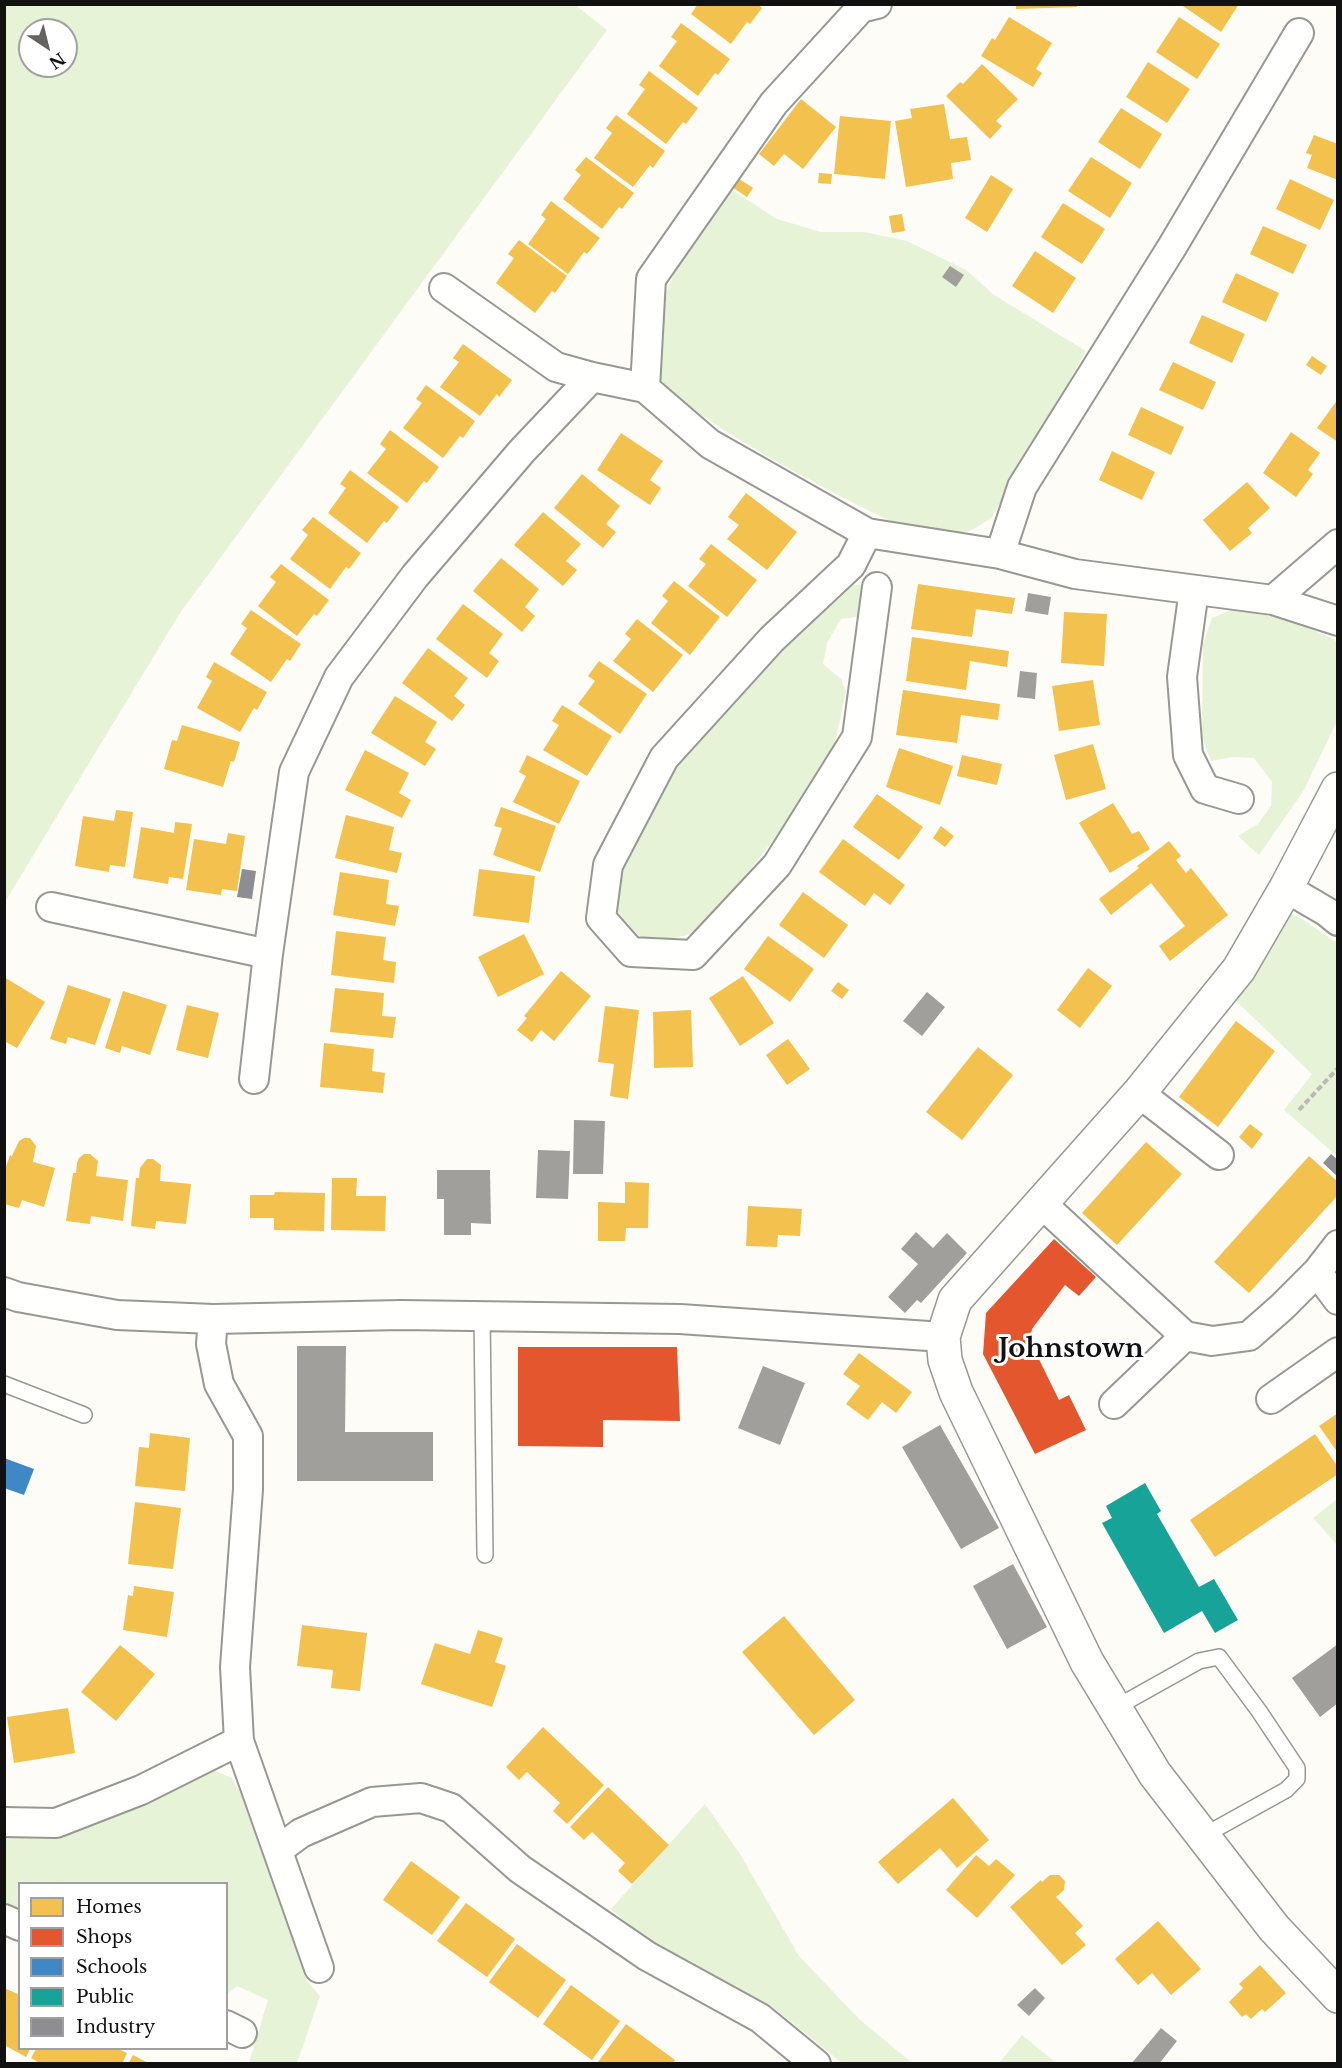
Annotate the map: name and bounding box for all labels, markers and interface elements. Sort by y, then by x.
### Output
north arrow [18,18,78,78]
text: N [45,49,69,74]
district label: Johnstown [998,1334,1144,1366]
legend [18,1882,228,2050]
text: Homes [76,1896,142,1918]
text: Shops [76,1926,132,1948]
text: Schools [76,1956,147,1978]
text: Public [76,1986,134,2008]
text: Industry [76,2016,155,2038]

